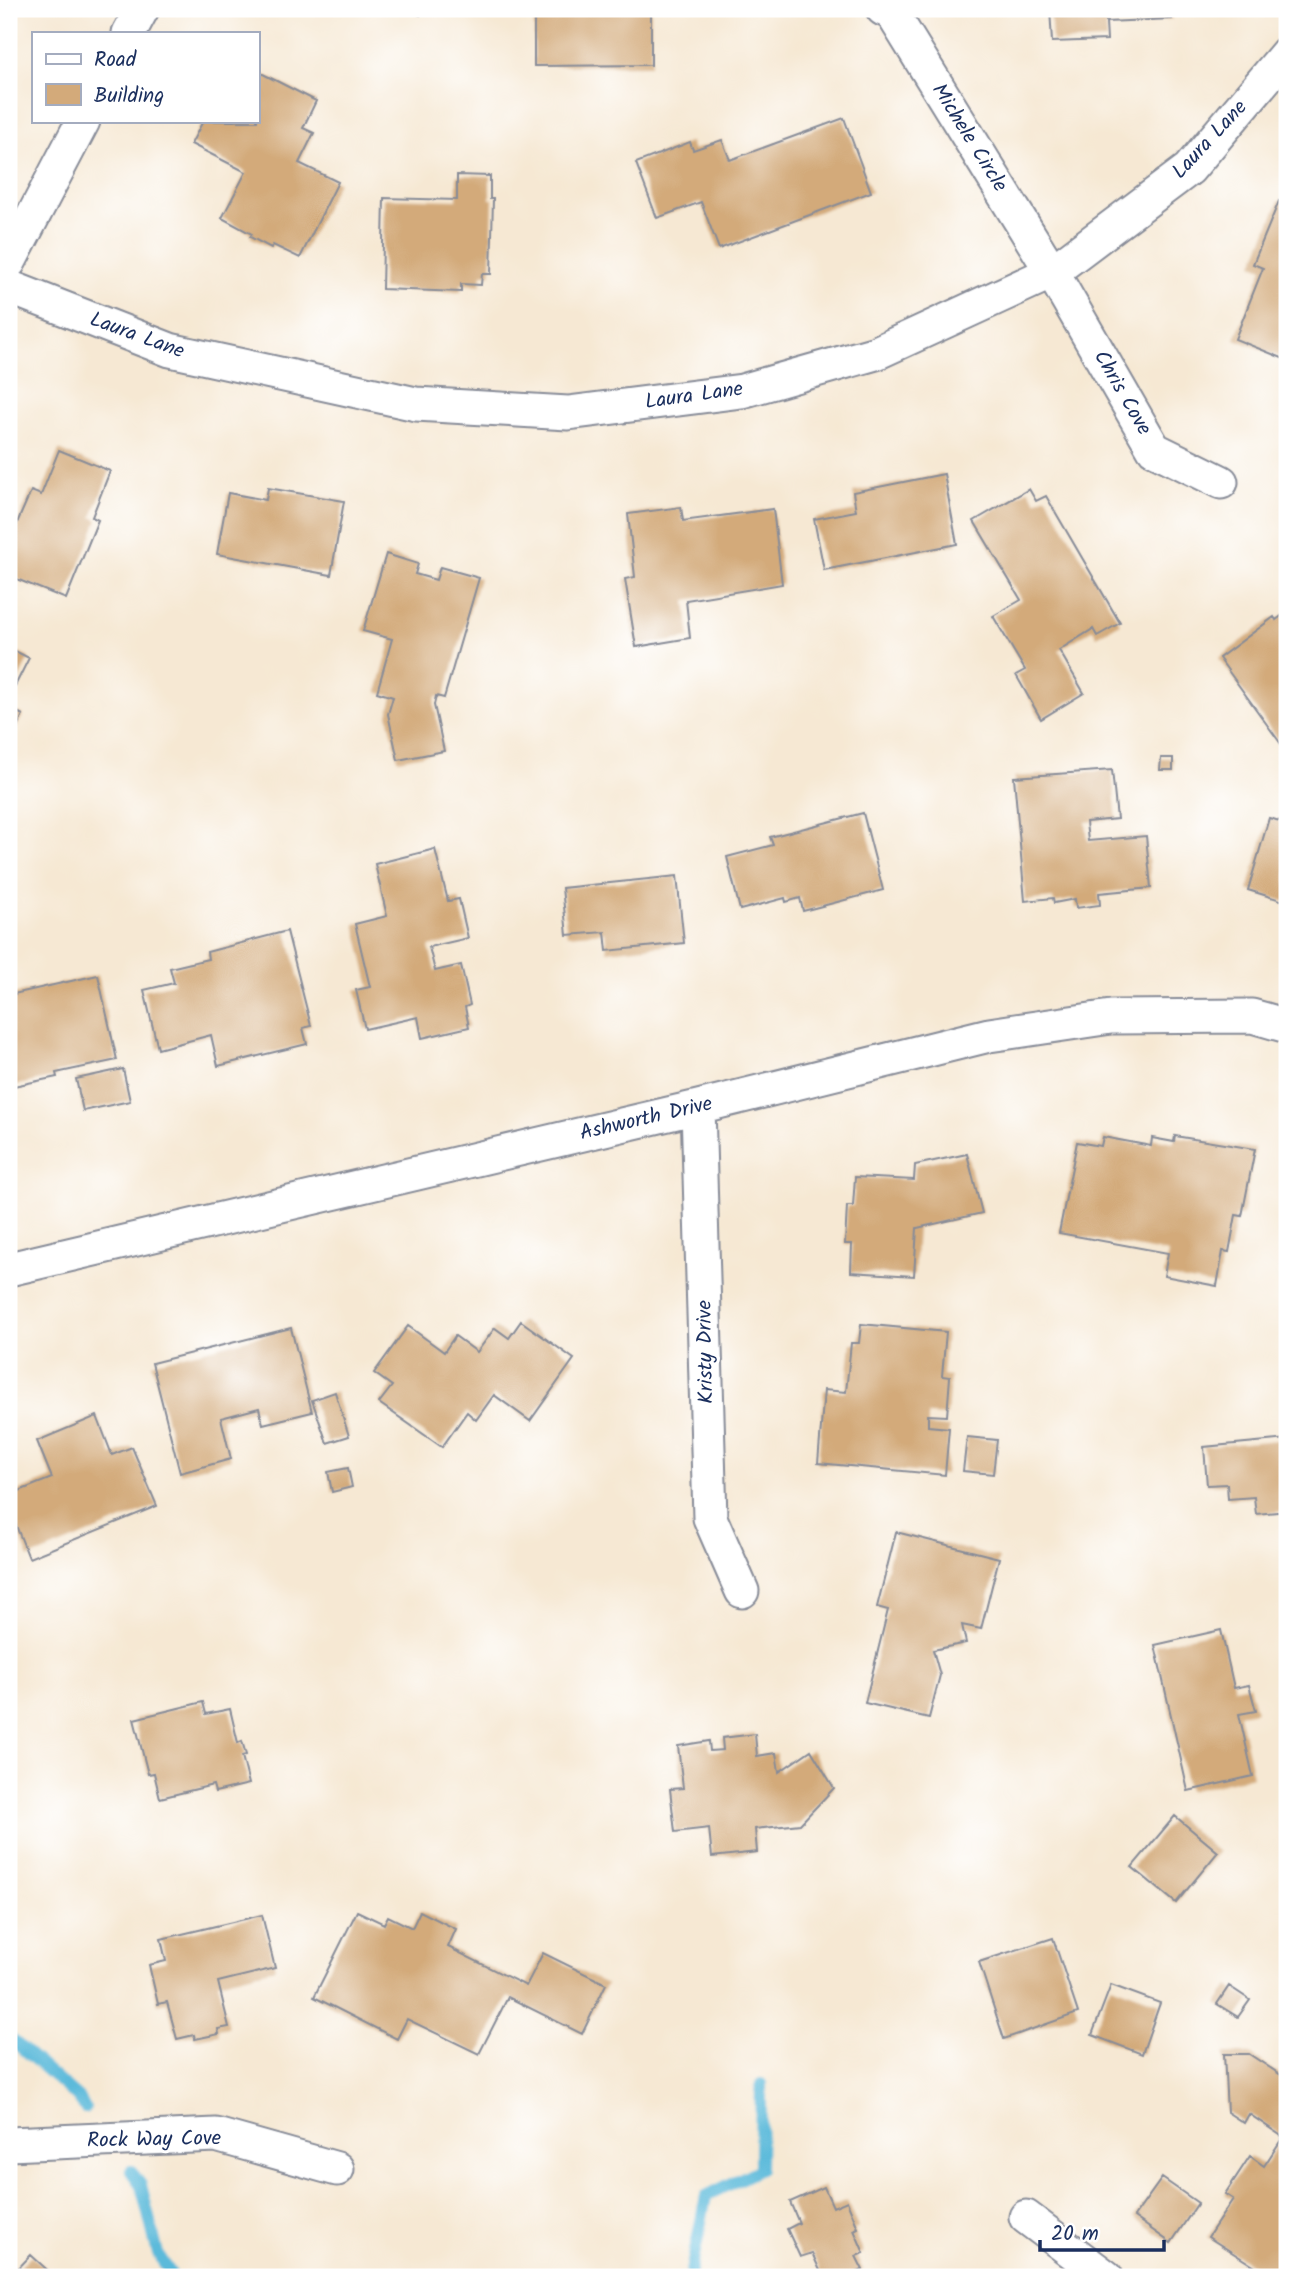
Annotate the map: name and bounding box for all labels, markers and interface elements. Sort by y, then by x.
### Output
legend [32,32,259,122]
text: Road [94,44,137,77]
street label: Michele Circle [922,77,1016,199]
text: Building [94,80,164,113]
street label: Laura Lane [1164,92,1256,187]
street label: Laura Lane [85,304,189,369]
street label: Chris Cove [1084,344,1160,442]
street label: Laura Lane [643,373,746,419]
street label: Ashworth Drive [576,1088,716,1150]
street label: Kristy Drive [689,1299,723,1404]
street label: Rock Way Cove [87,2122,222,2158]
scale bar [1040,2209,1165,2253]
text: 20 m [1051,2218,1099,2251]

